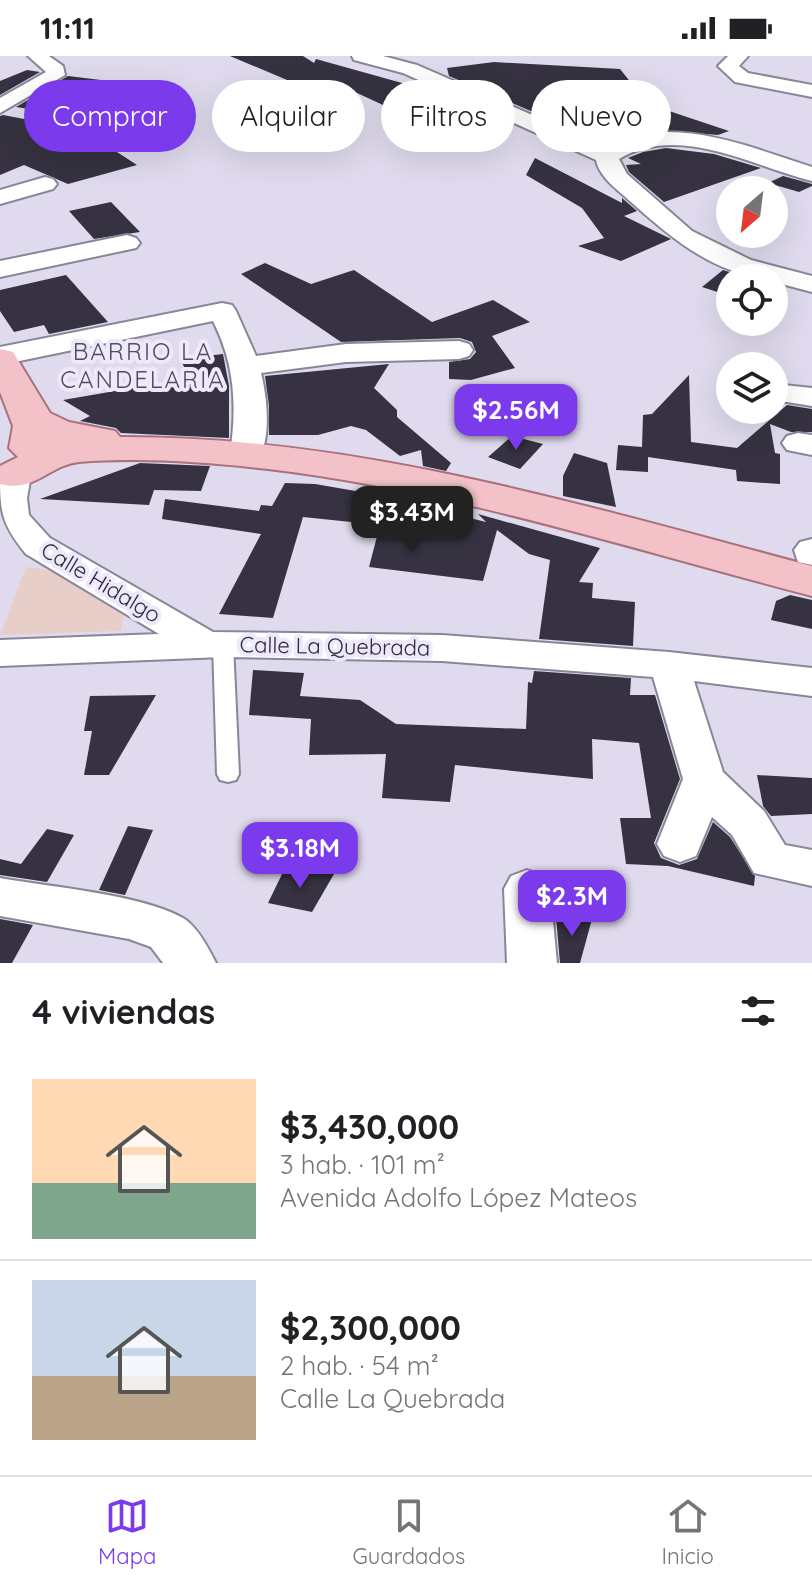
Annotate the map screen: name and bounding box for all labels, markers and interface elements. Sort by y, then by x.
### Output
text: 11:11 [40,9,95,47]
chip: Comprar [24,80,196,152]
chip: Alquilar [212,80,365,152]
chip: Filtros [381,80,515,152]
chip: Nuevo [531,80,671,152]
north arrow [716,176,788,248]
map controls [716,176,788,424]
button: locate [716,264,788,336]
district label: BARRIO LA CANDELARIA [60,336,226,394]
button: layers [716,352,788,424]
pin: $2.56M [451,384,581,452]
text: $2.56M [472,393,560,426]
pin: $3.43M [347,486,477,554]
text: $3.43M [369,495,455,528]
street label: Calle Hidalgo [36,535,166,629]
street label: Calle La Quebrada [239,630,431,662]
pin: $3.18M [235,822,365,890]
text: $3.18M [260,831,340,864]
pin: $2.3M [516,870,628,938]
text: $2.3M [536,879,608,912]
icon: filters [736,989,780,1033]
text: 4 viviendas [32,990,215,1033]
text: $3,430,000 [280,1105,459,1148]
icon: home [96,1111,192,1207]
text: 3 hab. · 101 m² [280,1148,445,1181]
text: Avenida Adolfo López Mateos [280,1181,637,1214]
text: $2,300,000 [280,1306,461,1349]
icon: home [96,1312,192,1408]
text: 2 hab. · 54 m² [280,1349,439,1382]
text: Calle La Quebrada [280,1382,505,1415]
tab: Mapa [98,1494,156,1570]
tab: Guardados [353,1494,465,1570]
tab: Inicio [662,1494,714,1570]

